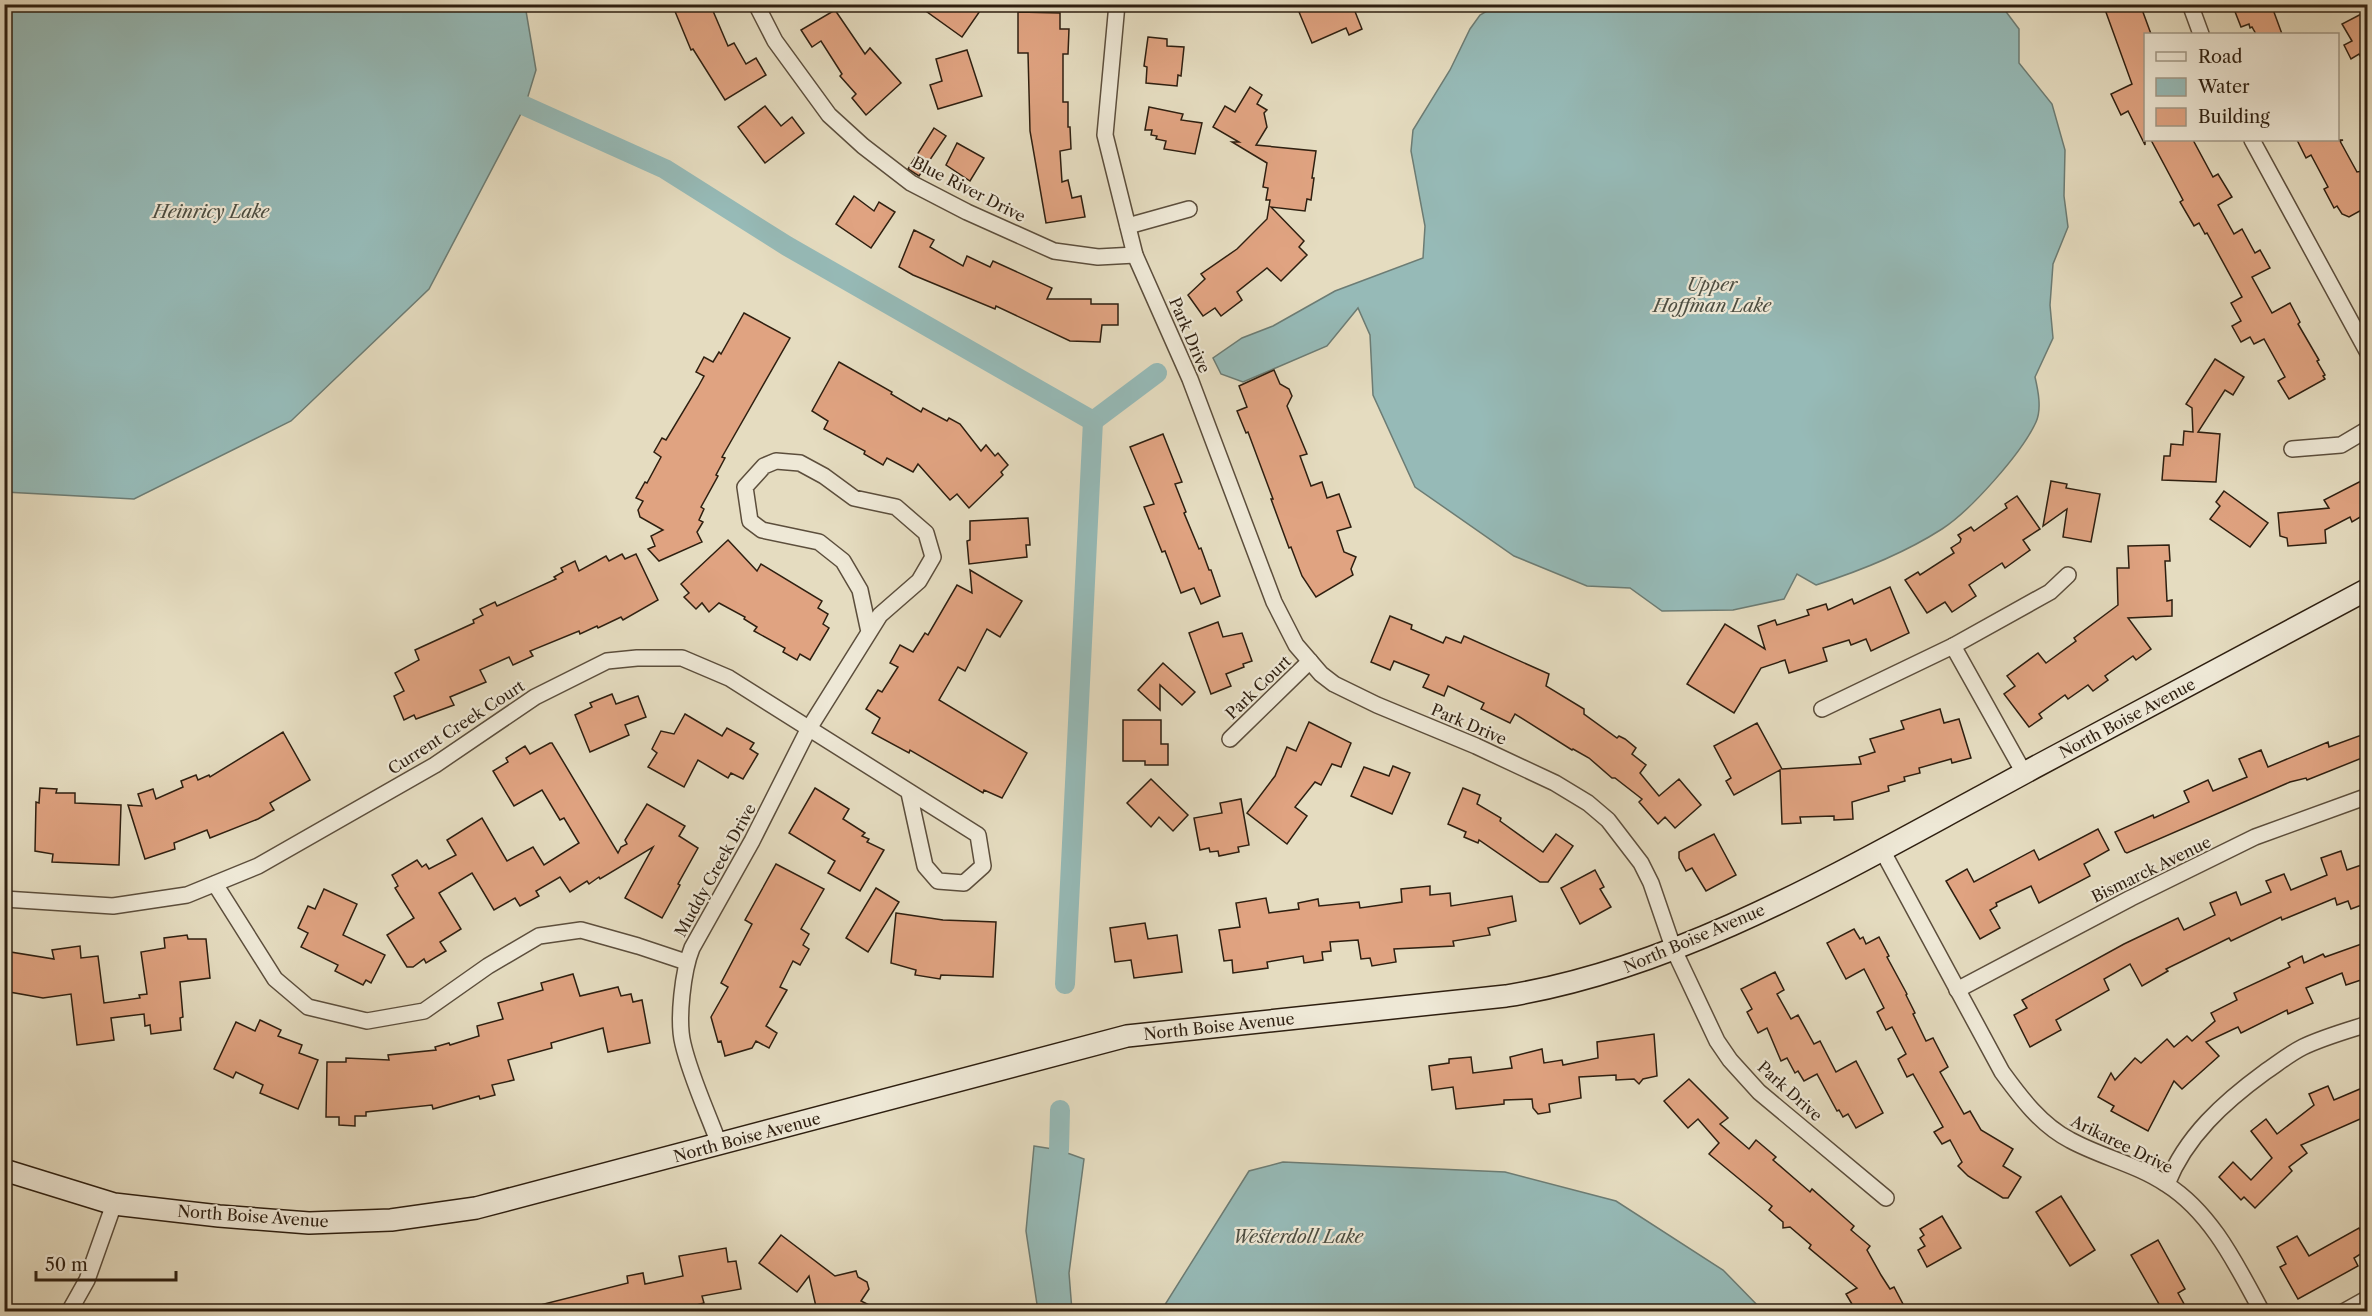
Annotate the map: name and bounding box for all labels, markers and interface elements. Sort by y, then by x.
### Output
legend [2144,33,2339,141]
text: Road [2198,46,2243,68]
text: Water [2197,76,2250,98]
text: Building [2198,106,2270,128]
street label: Blue River Drive [909,152,1029,226]
water label: Heinricy Lake [151,201,271,223]
water label: Upper Hoffman Lake [1651,274,1772,317]
street label: Park Drive [1165,294,1215,376]
street label: Park Court [1221,651,1295,723]
street label: North Boise Avenue [2055,674,2199,762]
street label: Current Creek Court [384,675,528,779]
street label: Park Drive [1428,699,1510,749]
street label: Muddy Creek Drive [670,800,760,940]
street label: Bismarck Avenue [2088,831,2214,907]
street label: North Boise Avenue [1620,899,1768,977]
street label: North Boise Avenue [1143,1008,1295,1044]
street label: Park Drive [1753,1057,1827,1125]
street label: North Boise Avenue [671,1108,823,1166]
street label: Arikaree Drive [2067,1110,2176,1177]
street label: North Boise Avenue [177,1201,329,1231]
water label: Westerdoll Lake [1233,1226,1364,1248]
scale bar [36,1244,176,1282]
text: 50 m [45,1254,88,1276]

